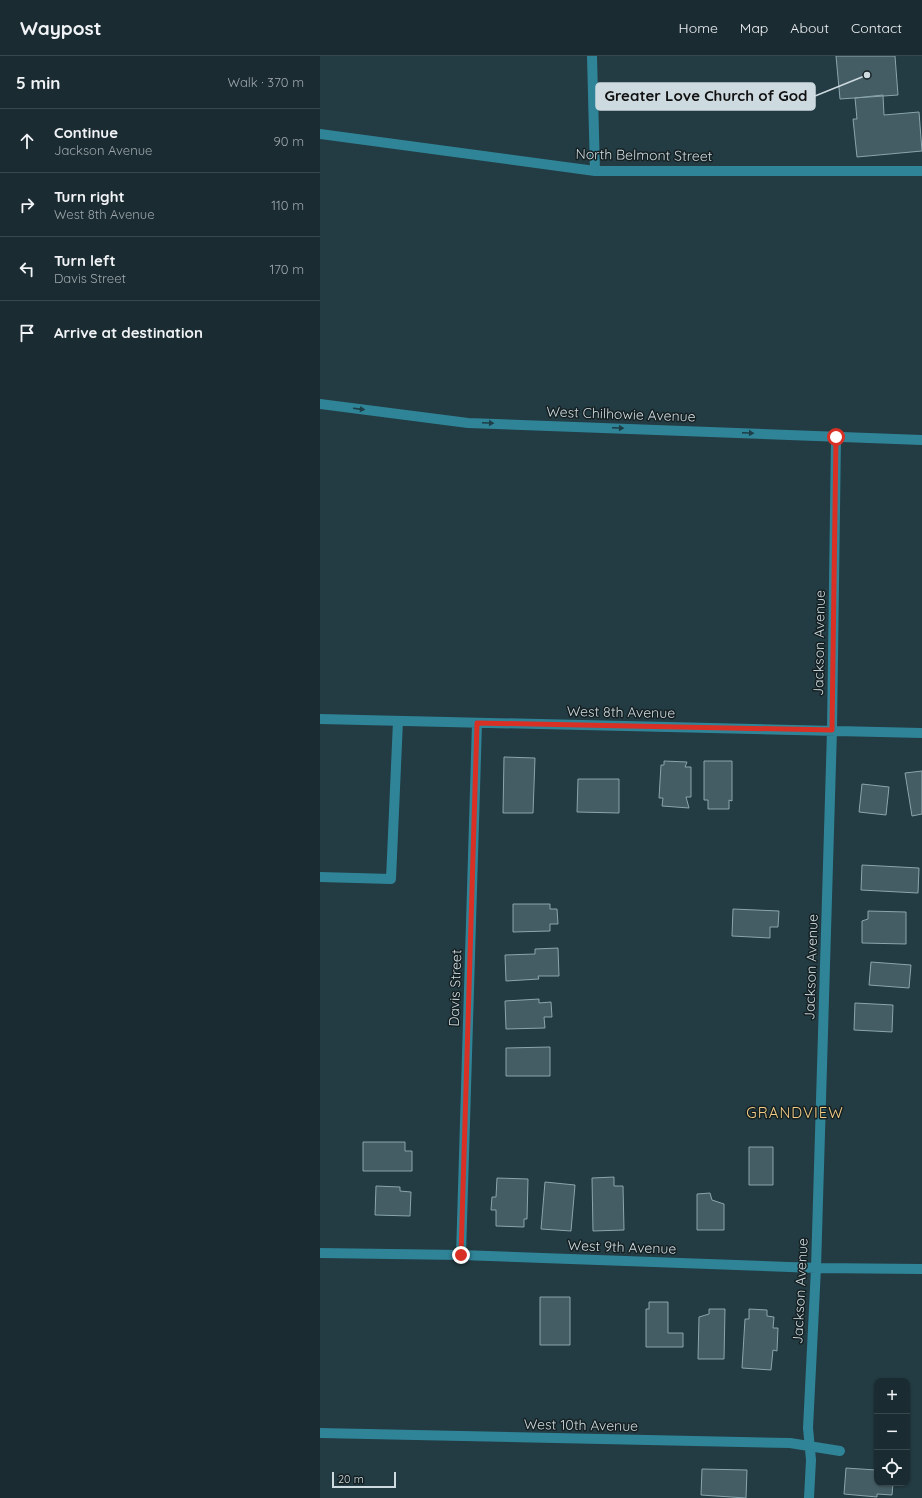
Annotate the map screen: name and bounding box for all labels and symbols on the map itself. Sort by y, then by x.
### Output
callout: Greater Love Church of God [596,83,815,110]
text: Greater Love Church of God [605,86,808,105]
street label: North Belmont Street [575,145,713,165]
street label: West Chilhowie Avenue [546,402,696,426]
one-way arrow [353,406,365,412]
one-way arrow [482,420,494,427]
one-way arrow [612,425,624,432]
route start [827,428,845,446]
one-way arrow [742,430,754,437]
street label: Jackson Avenue [809,590,829,696]
street label: West 8th Avenue [567,702,675,722]
street label: Jackson Avenue [800,914,822,1020]
street label: Davis Street [445,949,465,1027]
district label: GRANDVIEW [746,1103,844,1122]
street label: West 9th Avenue [567,1236,677,1258]
street label: Jackson Avenue [788,1238,812,1344]
route end [452,1246,470,1264]
street label: West 10th Avenue [524,1415,638,1435]
scale bar [332,1470,396,1489]

